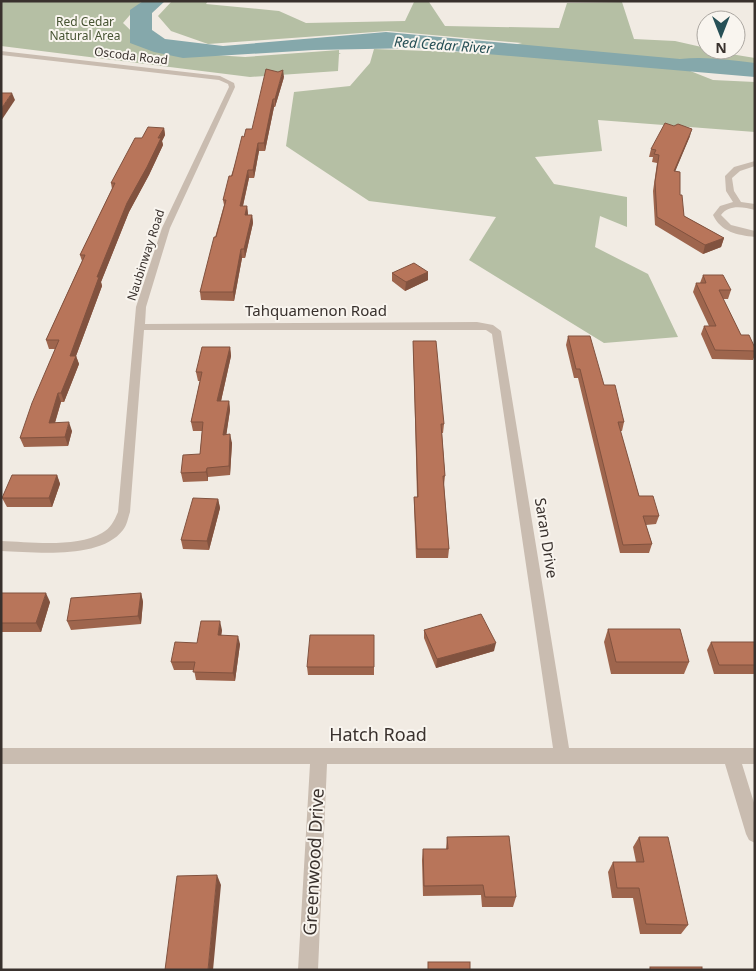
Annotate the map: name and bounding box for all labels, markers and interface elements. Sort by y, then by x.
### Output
north arrow [696,10,746,60]
park label: Red Cedar Natural Area [49,13,121,44]
water label: Red Cedar River [394,32,493,57]
text: N [715,39,727,58]
street label: Oscoda Road [93,43,169,68]
street label: Naubinway Road [123,207,168,303]
street label: Tahquamenon Road [245,300,387,320]
street label: Saran Drive [531,496,563,580]
street label: Hatch Road [329,722,427,746]
street label: Greenwood Drive [297,788,329,936]

